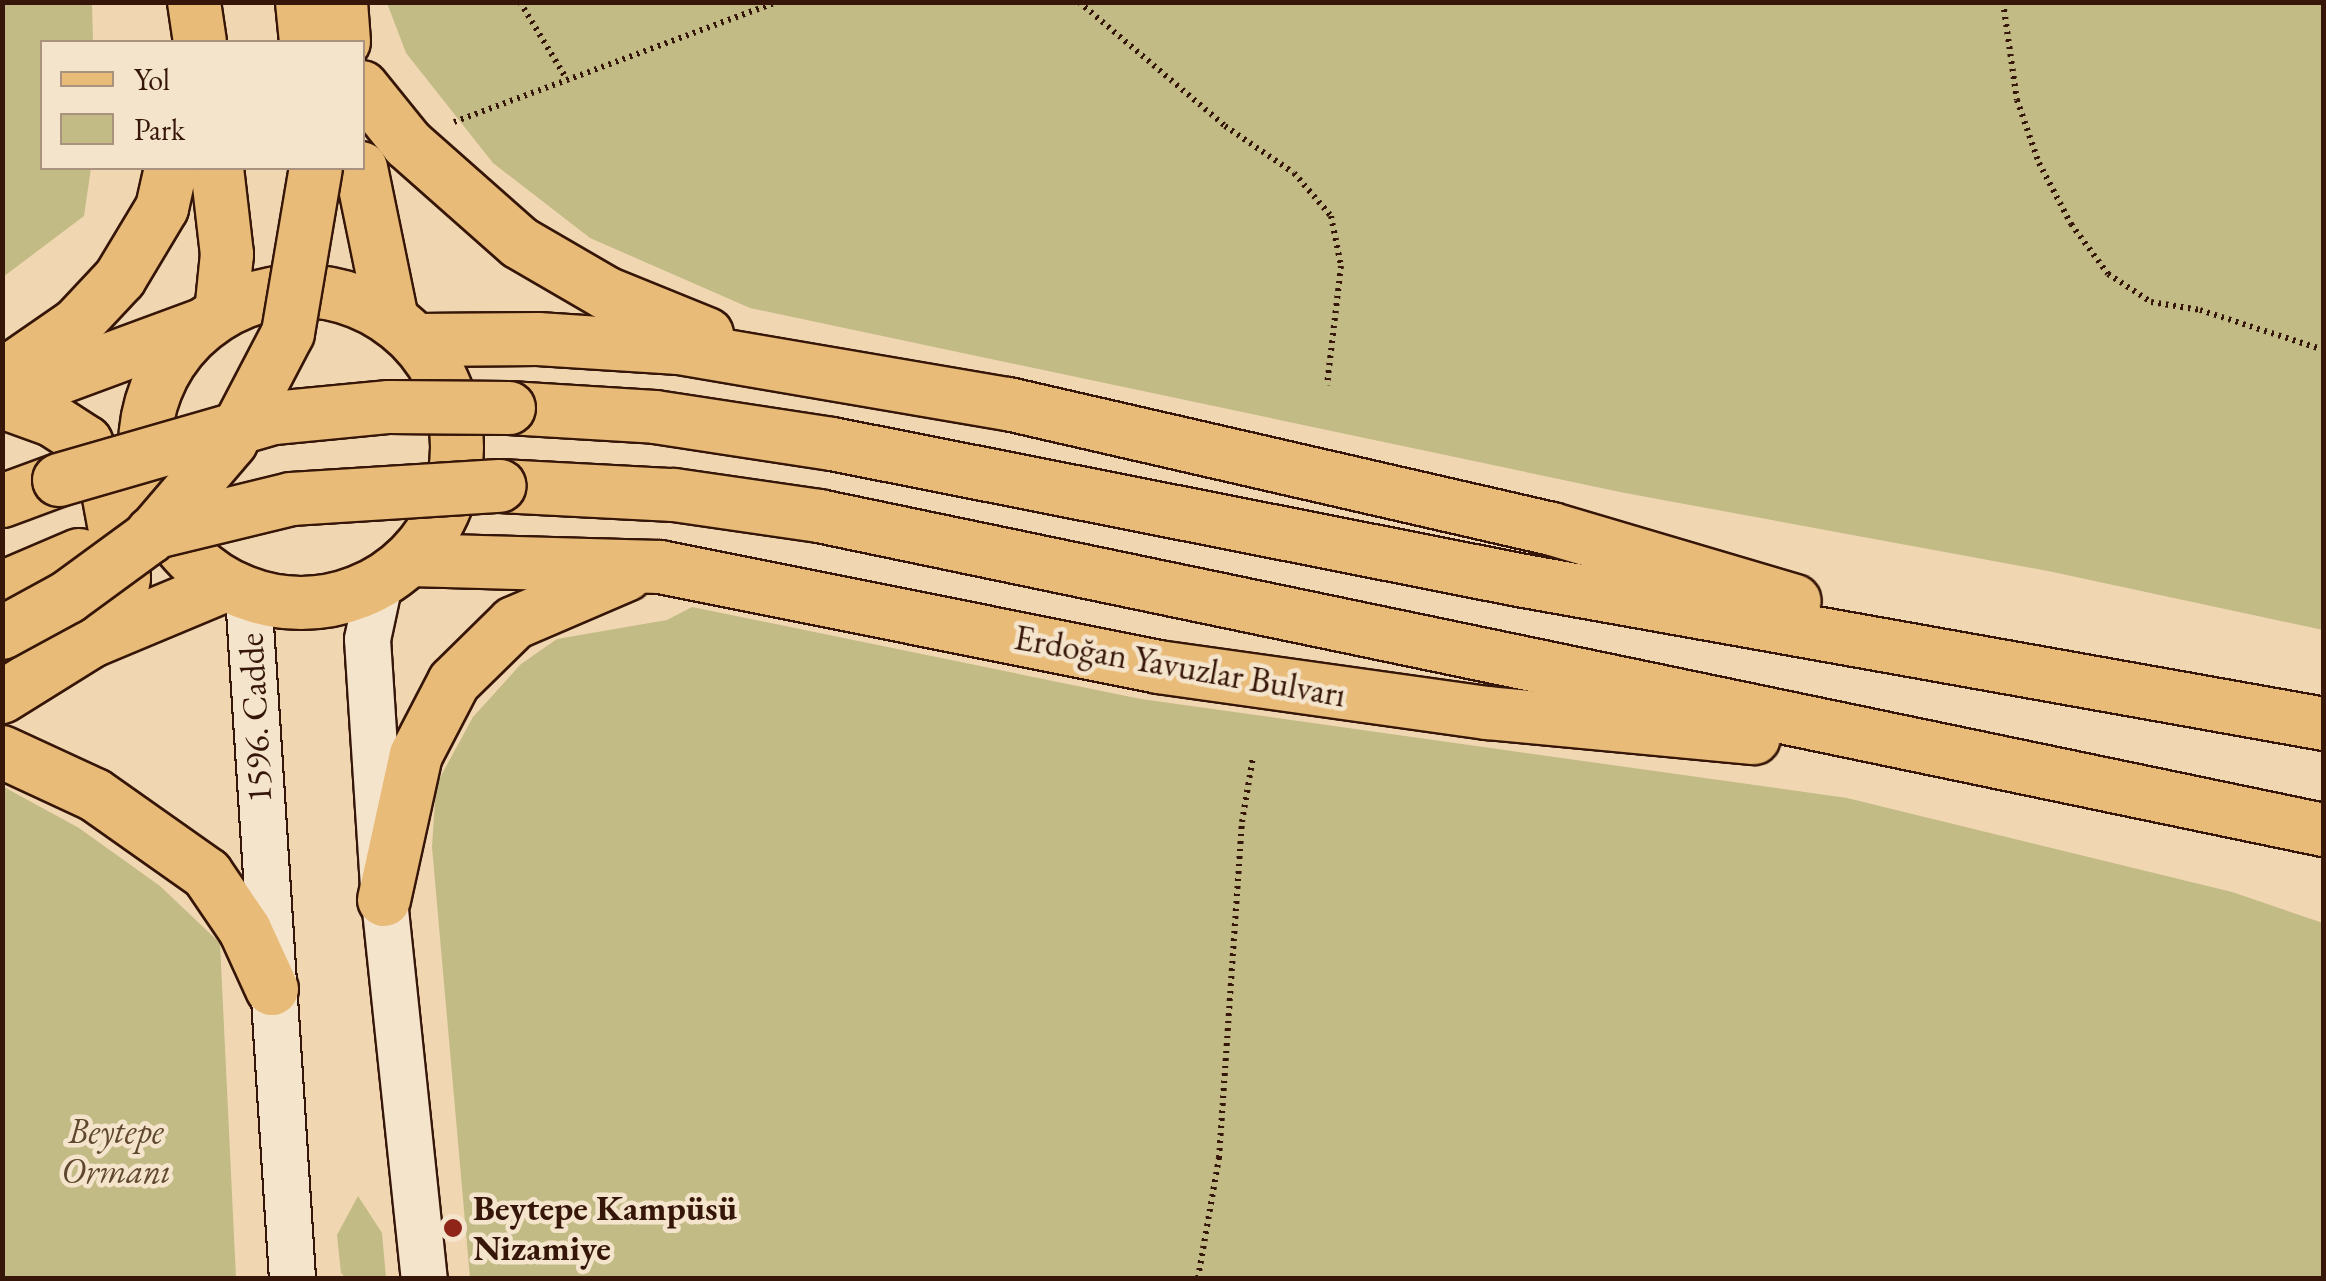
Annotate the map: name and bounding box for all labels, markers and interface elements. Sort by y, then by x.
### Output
legend [40,40,365,170]
text: Yol [134,60,170,99]
text: Park [134,110,185,149]
street label: Erdoğan Yavuzlar Bulvarı [1011,616,1349,716]
street label: 1596. Cadde [230,632,280,804]
park label: Beytepe Ormanı [61,1110,171,1192]
place label: Beytepe Kampüsü Nizamiye [473,1187,737,1269]
marker: Beytepe Kampüsü Nizamiye [442,1217,464,1239]

